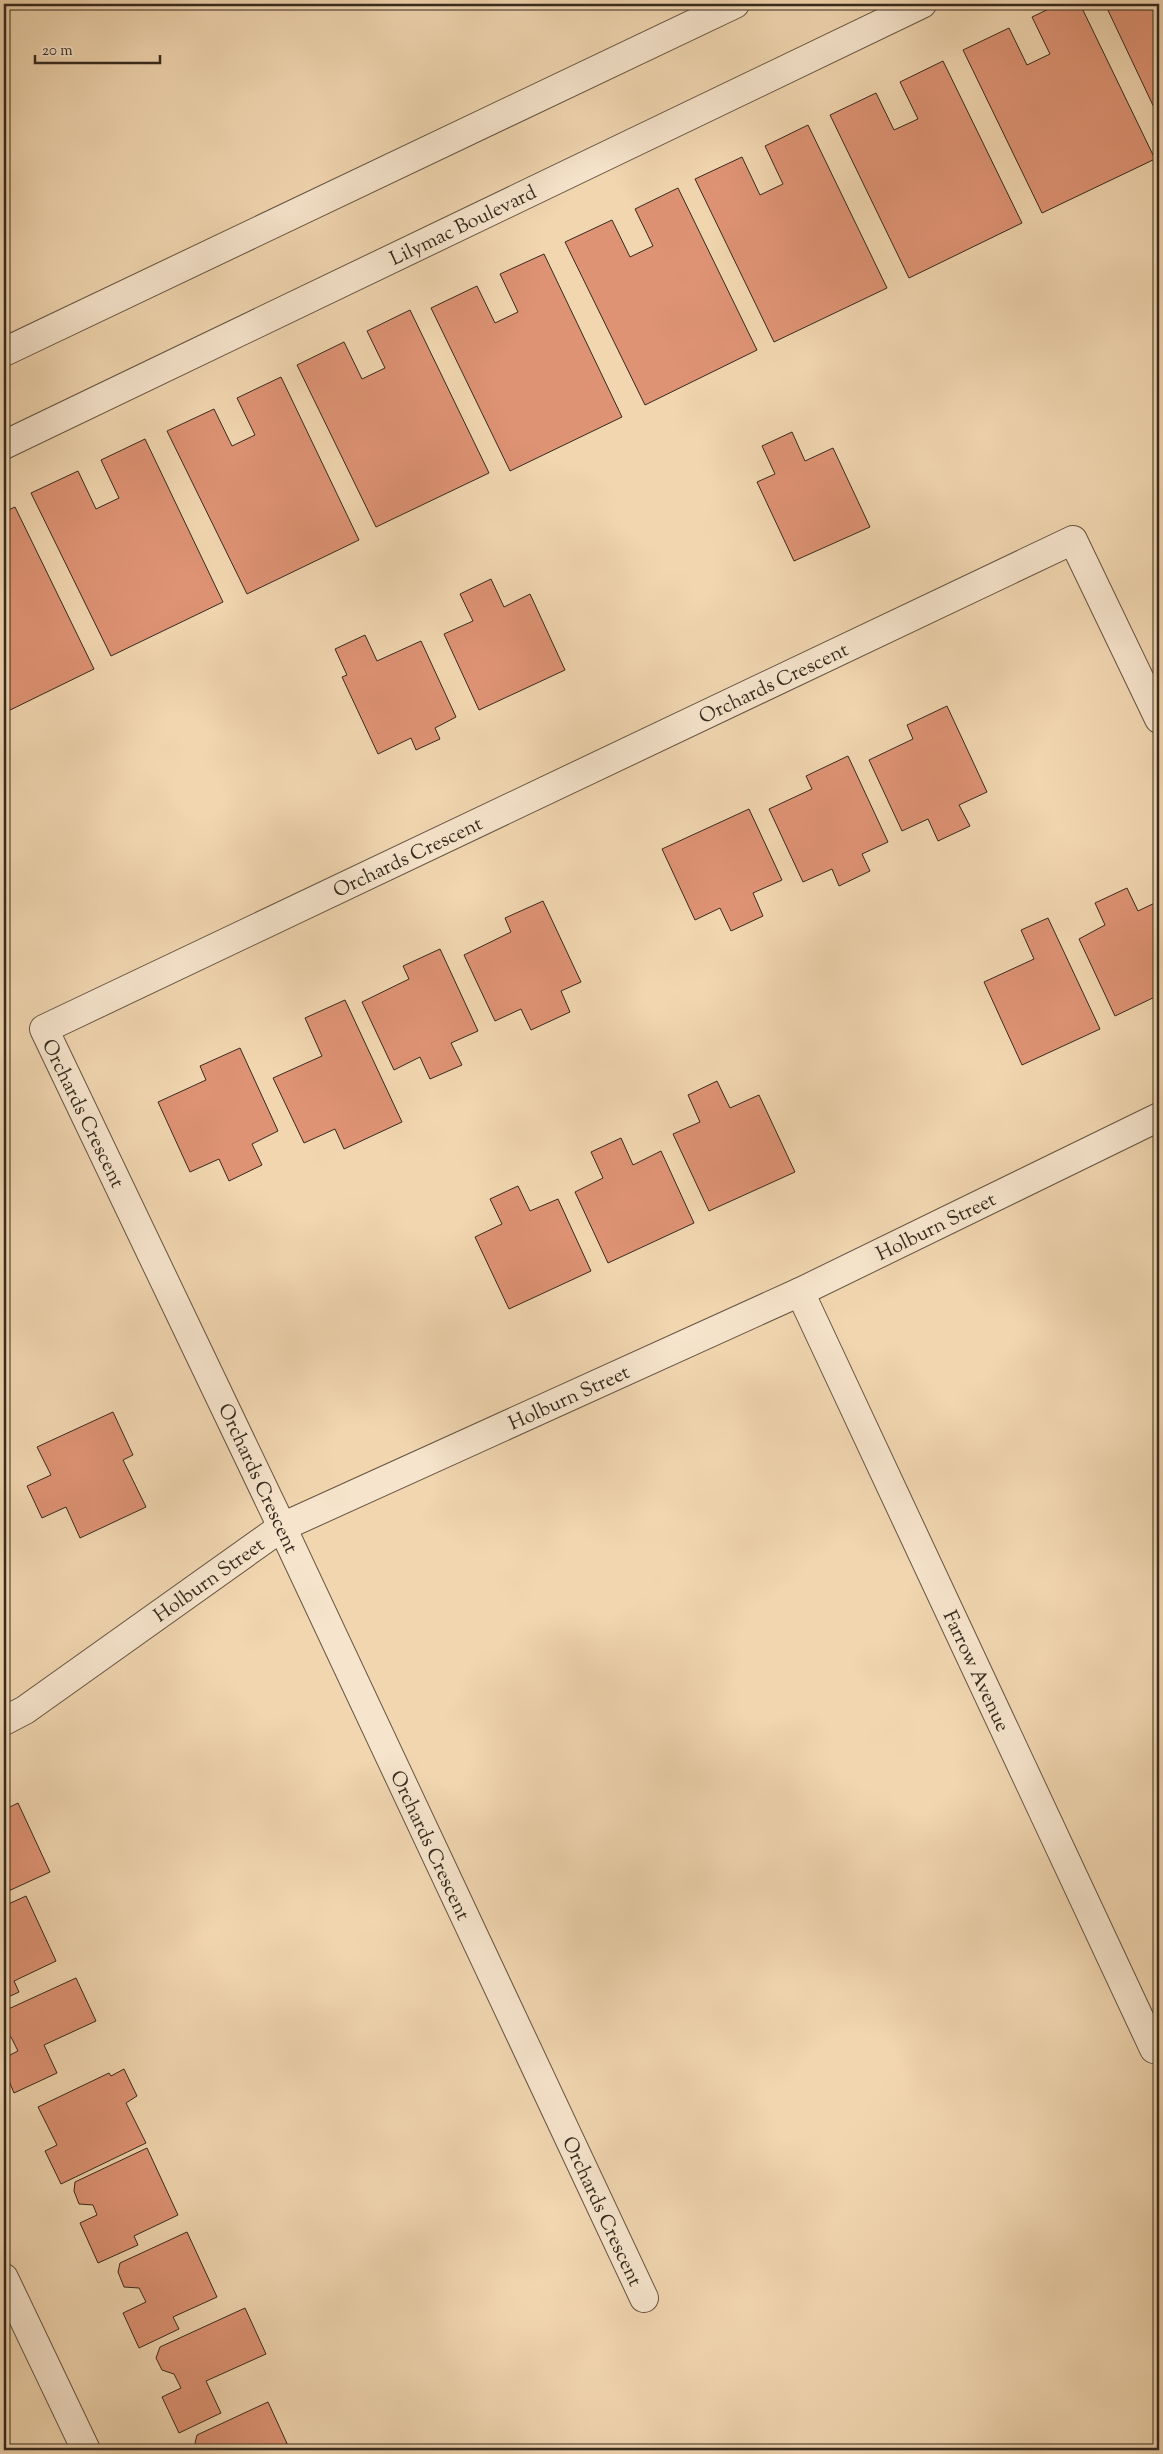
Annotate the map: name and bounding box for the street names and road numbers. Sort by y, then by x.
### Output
street label: Lilymac Boulevard [386,179,542,274]
street label: Orchards Crescent [695,637,854,733]
street label: Orchards Crescent [329,811,488,907]
street label: Orchards Crescent [33,1035,130,1194]
street label: Holburn Street [872,1186,1002,1270]
street label: Holburn Street [504,1359,635,1439]
street label: Orchards Crescent [209,1399,304,1559]
street label: Holburn Street [149,1532,272,1631]
street label: Farrow Avenue [934,1606,1016,1737]
street label: Orchards Crescent [381,1766,476,1926]
street label: Orchards Crescent [553,2132,648,2292]

